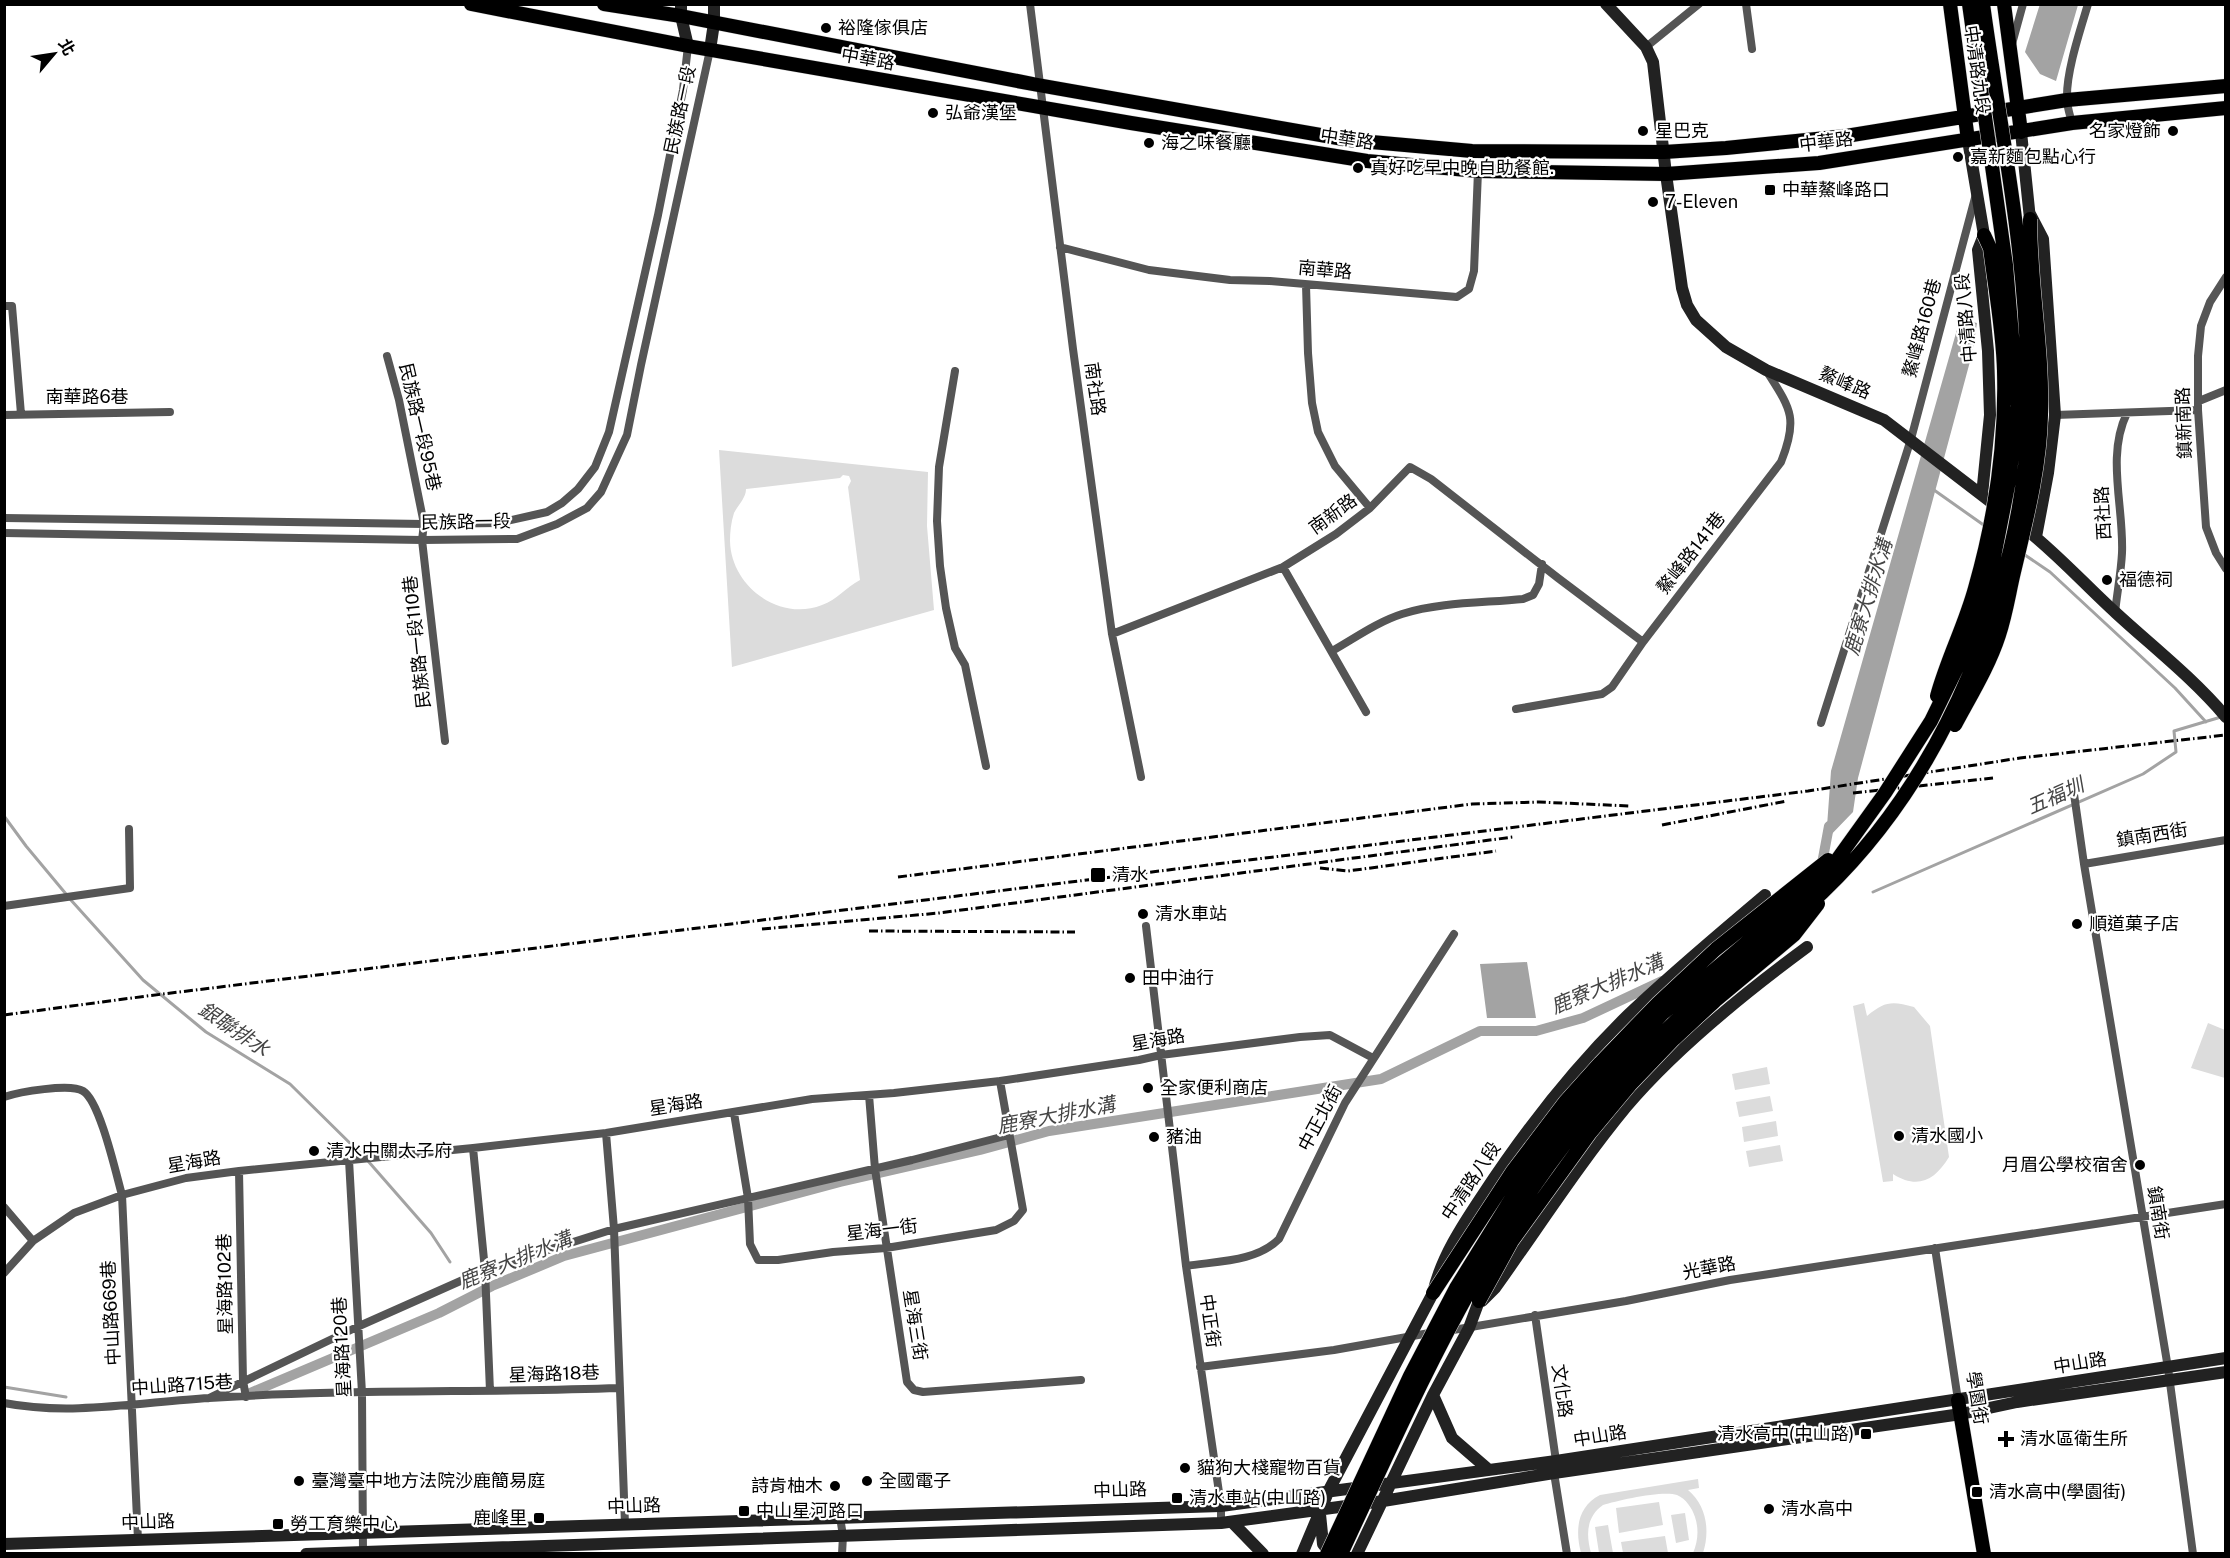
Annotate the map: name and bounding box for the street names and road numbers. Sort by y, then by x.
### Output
street label: 中清路九段 [1961,24,1994,116]
street label: 中華路 [840,43,896,74]
street label: 民族路一段 [660,64,699,156]
street label: 中華路 [1319,124,1375,153]
street label: 中華路 [1798,128,1854,155]
street label: 南華路 [1297,257,1353,282]
street label: 中清路八段 [1951,272,1980,364]
street label: 鰲峰路160巷 [1898,276,1945,380]
street label: 民族路一段95巷 [396,361,445,493]
street label: 南社路 [1081,361,1110,417]
street label: 鰲峰路 [1816,362,1874,403]
street label: 南華路6巷 [45,386,129,407]
street label: 鎮新南路 [2172,387,2195,459]
street label: 西社路 [2091,486,2114,541]
street label: 南新路 [1305,489,1361,538]
street label: 鰲峰路141巷 [1652,508,1729,598]
street label: 民族路一段 [421,510,511,533]
street label: 民族路一段110巷 [399,574,434,710]
street label: 鎮南西街 [2115,819,2189,851]
street label: 星海路 [1130,1024,1186,1055]
street label: 中正北街 [1293,1081,1346,1154]
street label: 星海路 [648,1090,704,1119]
street label: 中清路八段 [1437,1138,1504,1224]
street label: 星海路 [166,1146,222,1177]
street label: 鎮南街 [2144,1185,2173,1241]
street label: 星海一街 [845,1215,919,1244]
street label: 星海路102巷 [213,1233,236,1335]
street label: 光華路 [1680,1252,1737,1283]
street label: 中山路669巷 [97,1260,124,1366]
street label: 星海三街 [899,1288,931,1362]
street label: 中正街 [1196,1293,1225,1349]
street label: 星海路120巷 [328,1296,355,1398]
street label: 中山路 [2052,1348,2108,1377]
street label: 星海路18巷 [508,1361,600,1386]
street label: 文化路 [1548,1363,1577,1419]
street label: 中山路715巷 [130,1370,234,1399]
street label: 學園街 [1963,1370,1992,1426]
street label: 中山路 [1572,1421,1628,1450]
street label: 中山路 [1093,1478,1147,1501]
street label: 中山路 [607,1494,661,1517]
street label: 中山路 [121,1510,175,1533]

